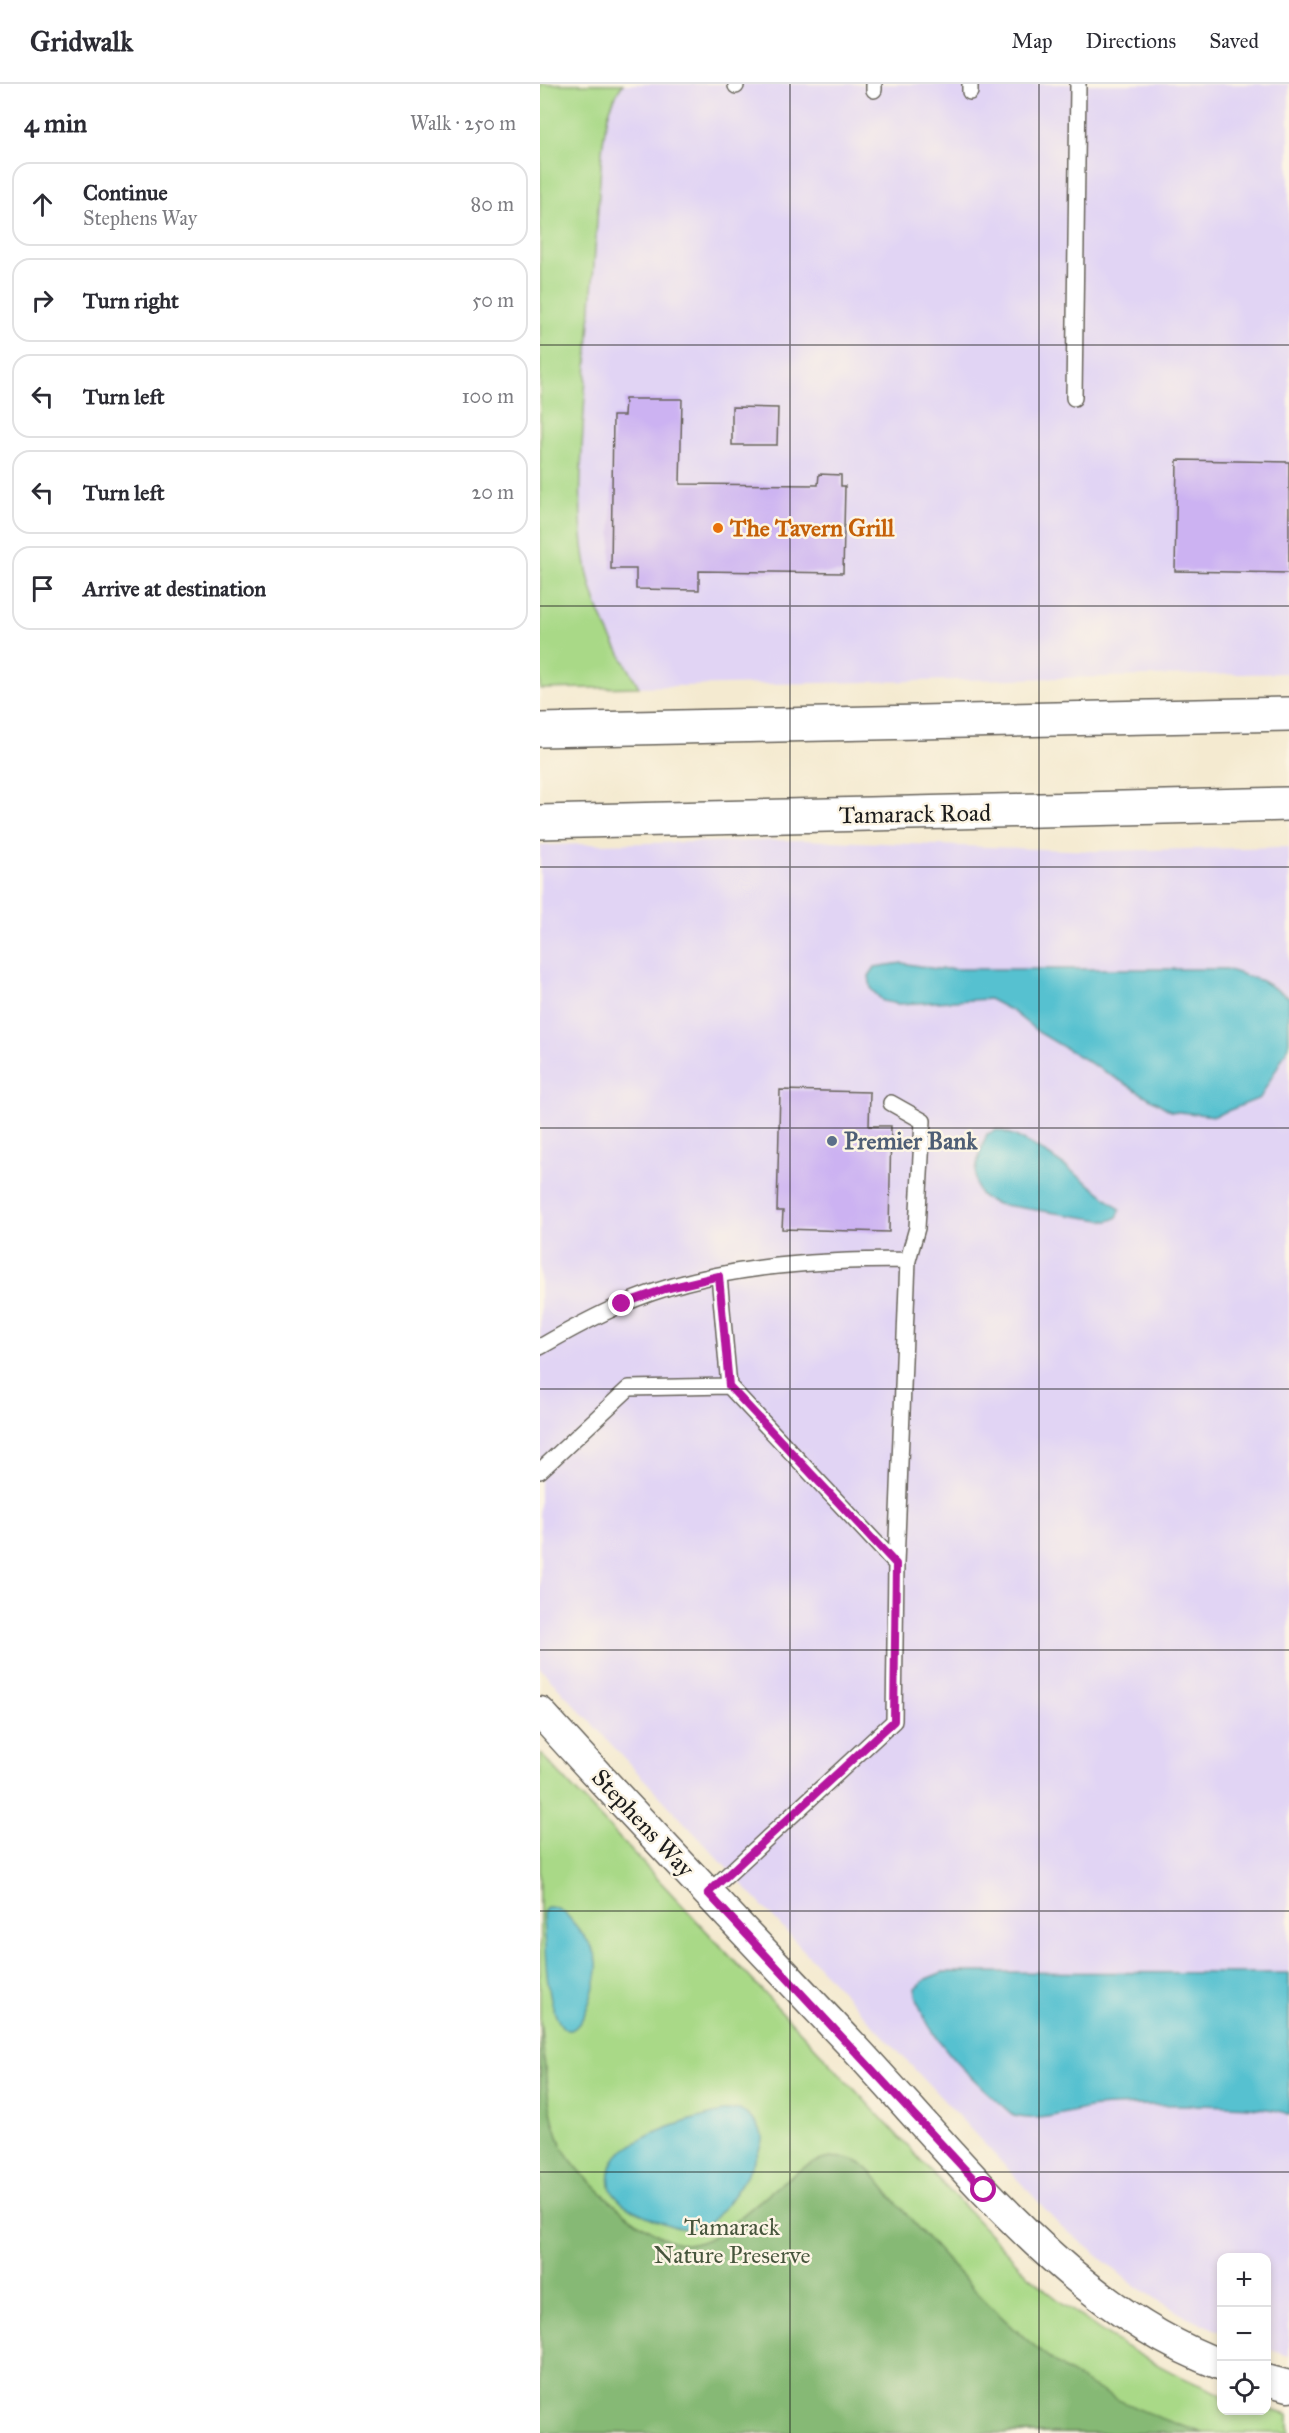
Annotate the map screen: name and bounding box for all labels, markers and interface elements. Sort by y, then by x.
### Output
text: Gridwalk [30,24,133,59]
text: Map [1012,28,1053,54]
text: Directions [1086,28,1176,54]
text: Saved [1209,28,1259,54]
text: 4 min [24,107,87,139]
text: Walk · 250 m [410,111,516,135]
text: Continue [83,179,168,206]
icon: ahead [26,188,59,221]
text: 80 m [471,192,514,216]
text: Stephens Way [83,206,197,230]
icon: right [26,284,59,317]
text: Turn right [83,287,179,314]
text: 50 m [472,288,514,312]
icon: left [26,380,59,413]
text: Turn left [83,383,165,410]
text: 100 m [462,384,514,408]
icon: left [26,476,59,509]
text: Turn left [83,479,165,506]
text: 20 m [471,480,514,504]
place label: The Tavern Grill [729,513,895,543]
marker: The Tavern Grill [711,521,725,535]
icon: arrive [26,572,59,605]
text: Arrive at destination [83,575,266,602]
street label: Tamarack Road [839,798,991,830]
place label: Premier Bank [844,1126,978,1156]
marker: Premier Bank [825,1134,839,1148]
route end [608,1290,634,1316]
street label: Stephens Way [585,1763,701,1884]
route start [970,2176,996,2202]
park label: Tamarack Nature Preserve [654,2212,810,2270]
map controls [1217,2253,1271,2415]
button: + [1217,2253,1271,2307]
button: − [1217,2307,1271,2361]
button: locate [1217,2361,1271,2415]

